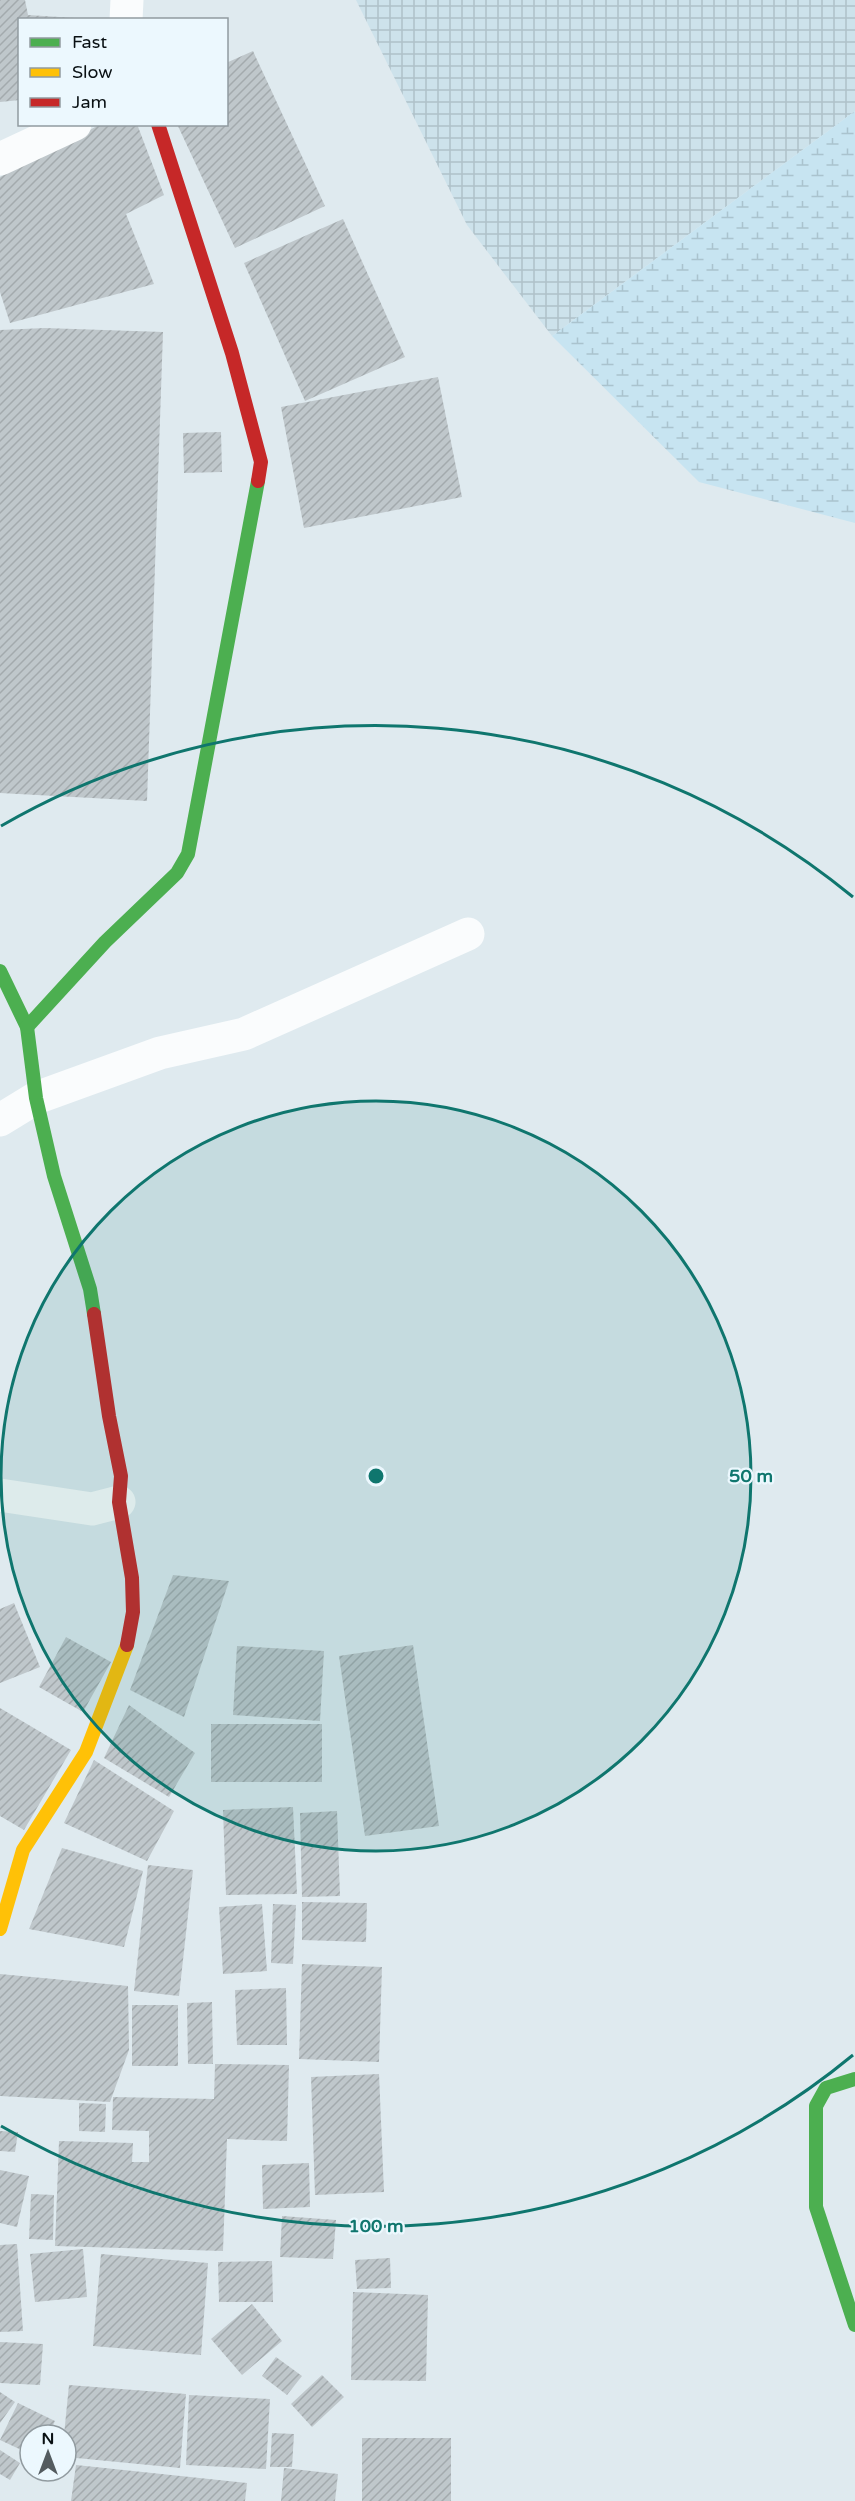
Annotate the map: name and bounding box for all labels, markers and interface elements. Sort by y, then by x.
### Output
legend [18,18,228,126]
text: Fast [72,31,107,53]
text: Slow [72,61,113,83]
text: Jam [72,91,107,113]
text: 50 m [729,1465,773,1487]
centre of rings [366,1466,386,1486]
text: 100 m [348,2215,404,2237]
north arrow [18,2423,78,2483]
text: N [42,2429,54,2449]

